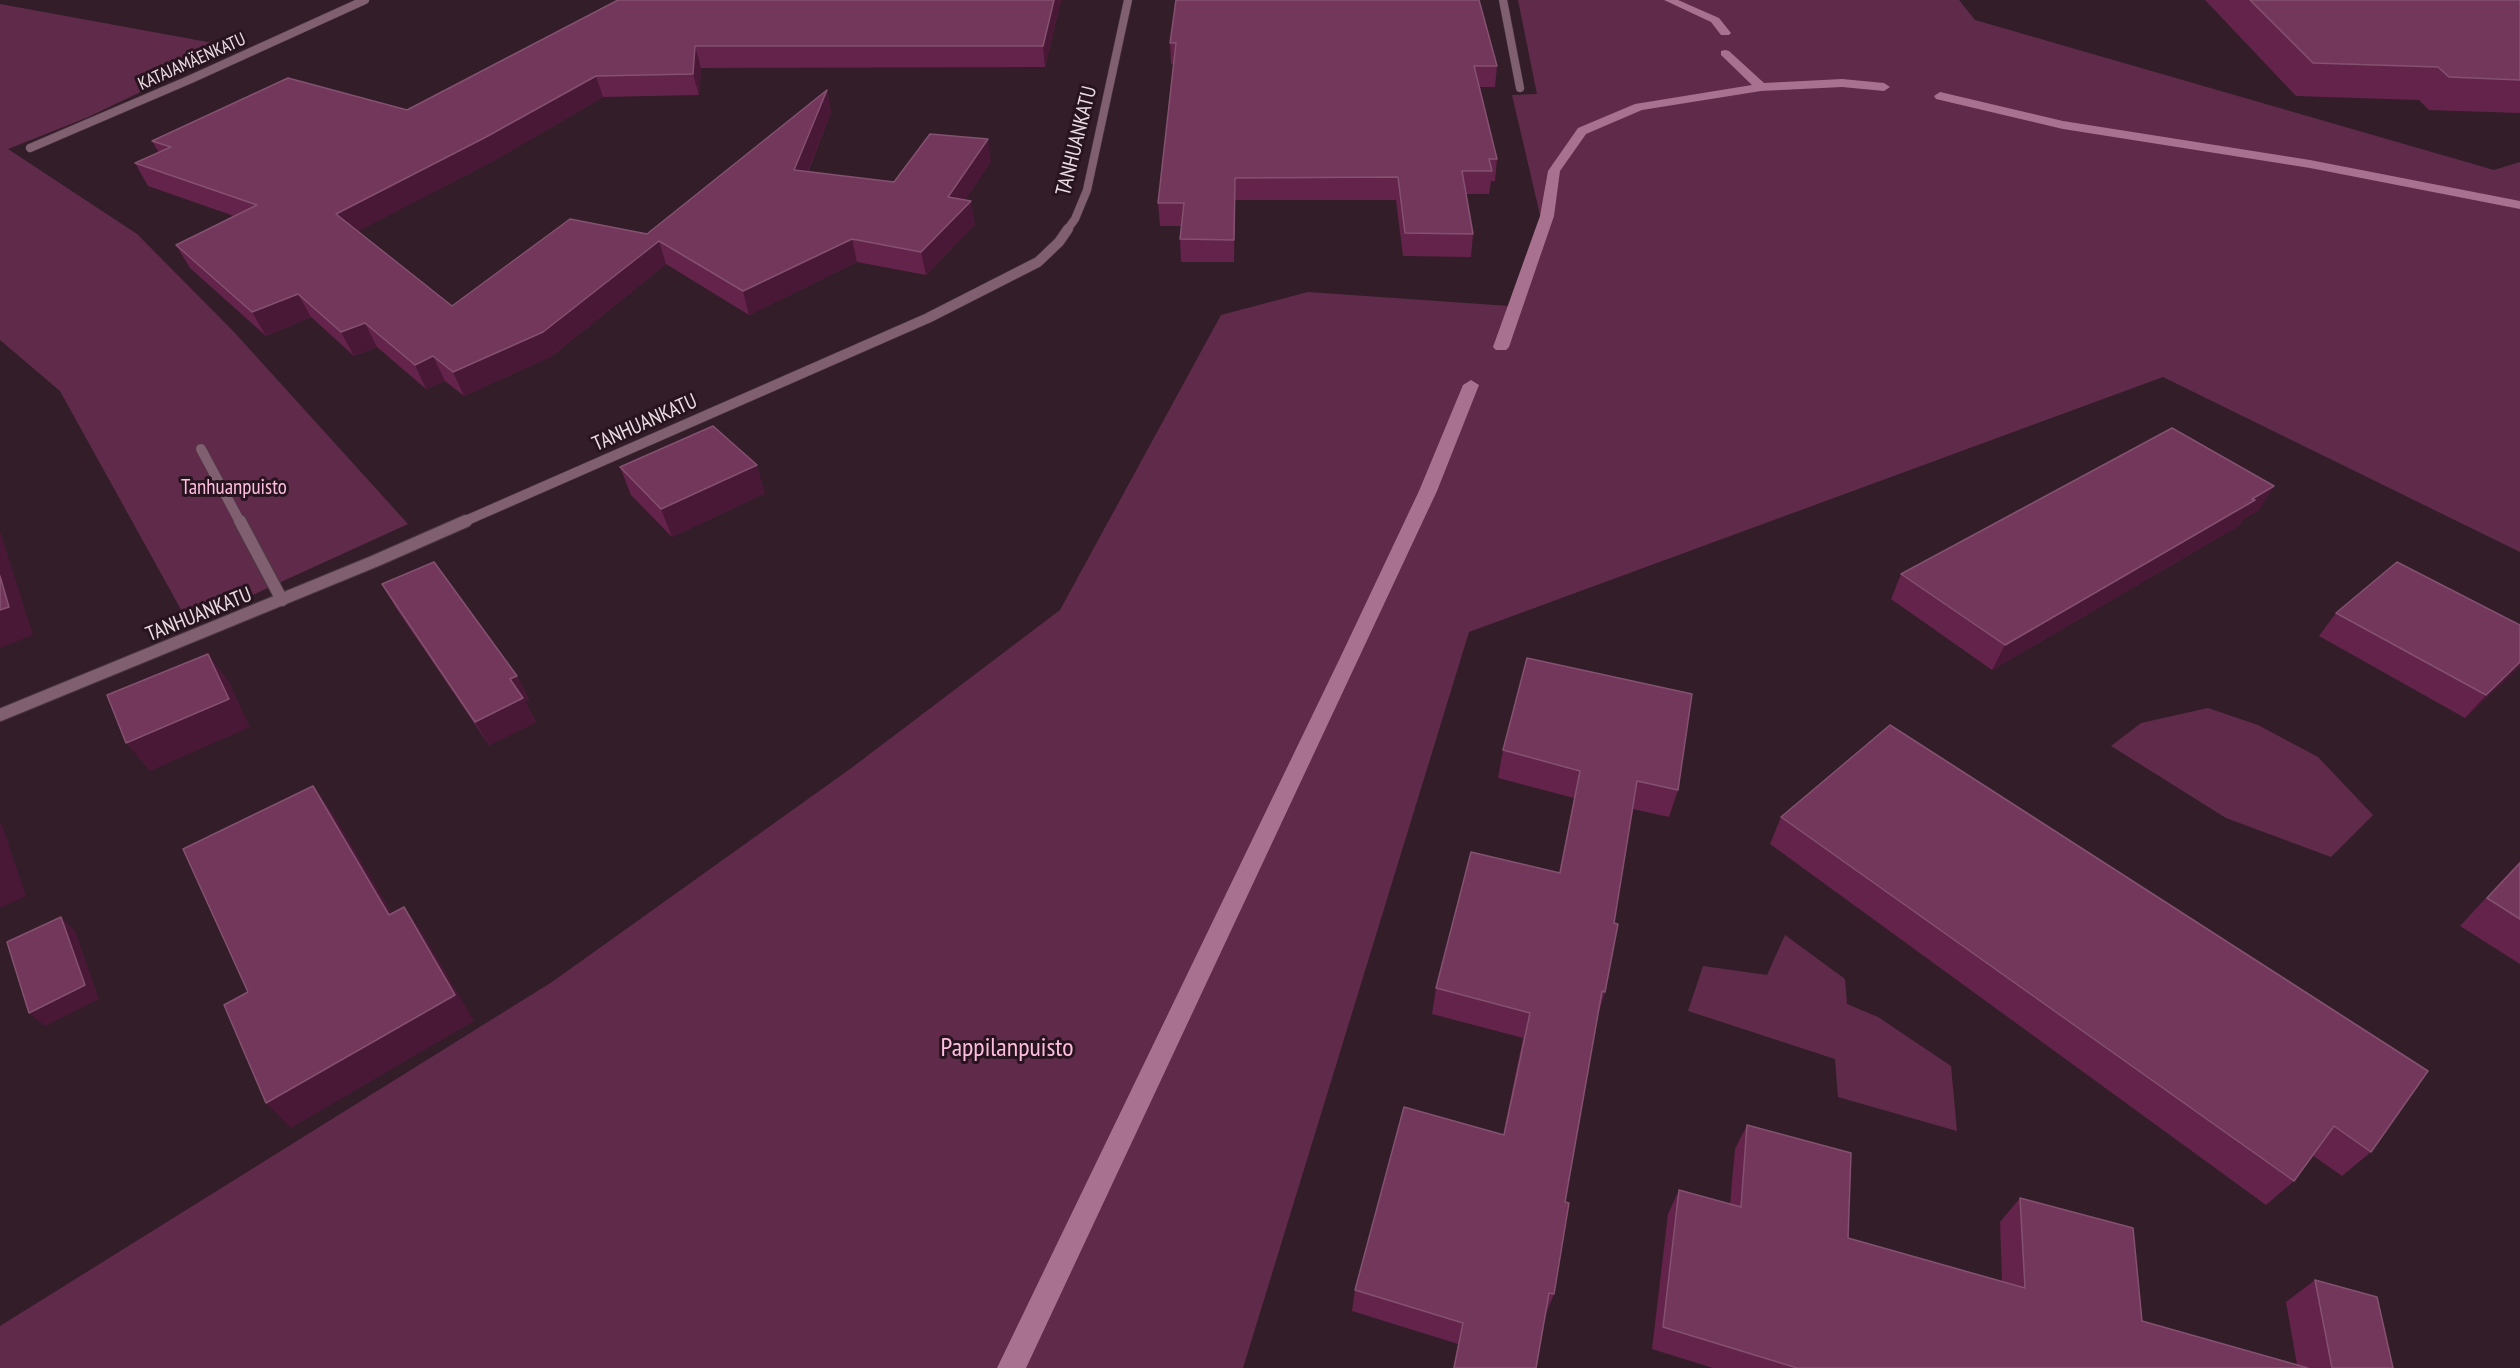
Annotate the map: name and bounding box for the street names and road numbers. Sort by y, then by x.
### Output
street label: KATAJAMÄENKATU [135,29,249,95]
street label: TANHUANKATU [1051,84,1103,198]
street label: TANHUANKATU [589,389,701,457]
street label: TANHUANKATU [142,582,256,648]

